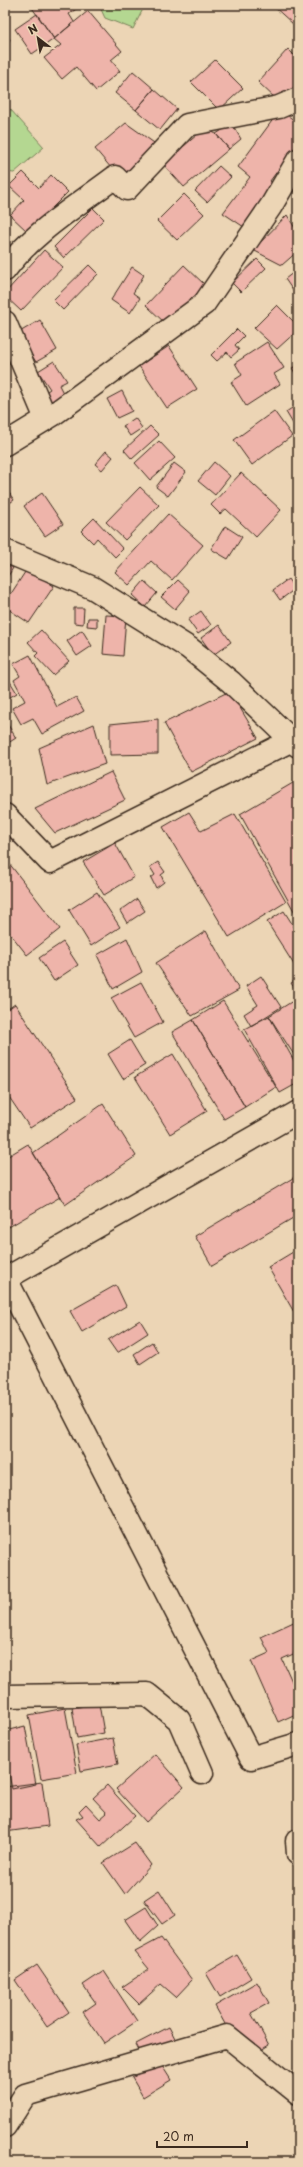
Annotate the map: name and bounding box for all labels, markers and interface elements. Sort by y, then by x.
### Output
north arrow [18,18,58,58]
text: N [24,19,41,39]
scale bar [157,2123,247,2149]
text: 20 m [163,2127,194,2145]

